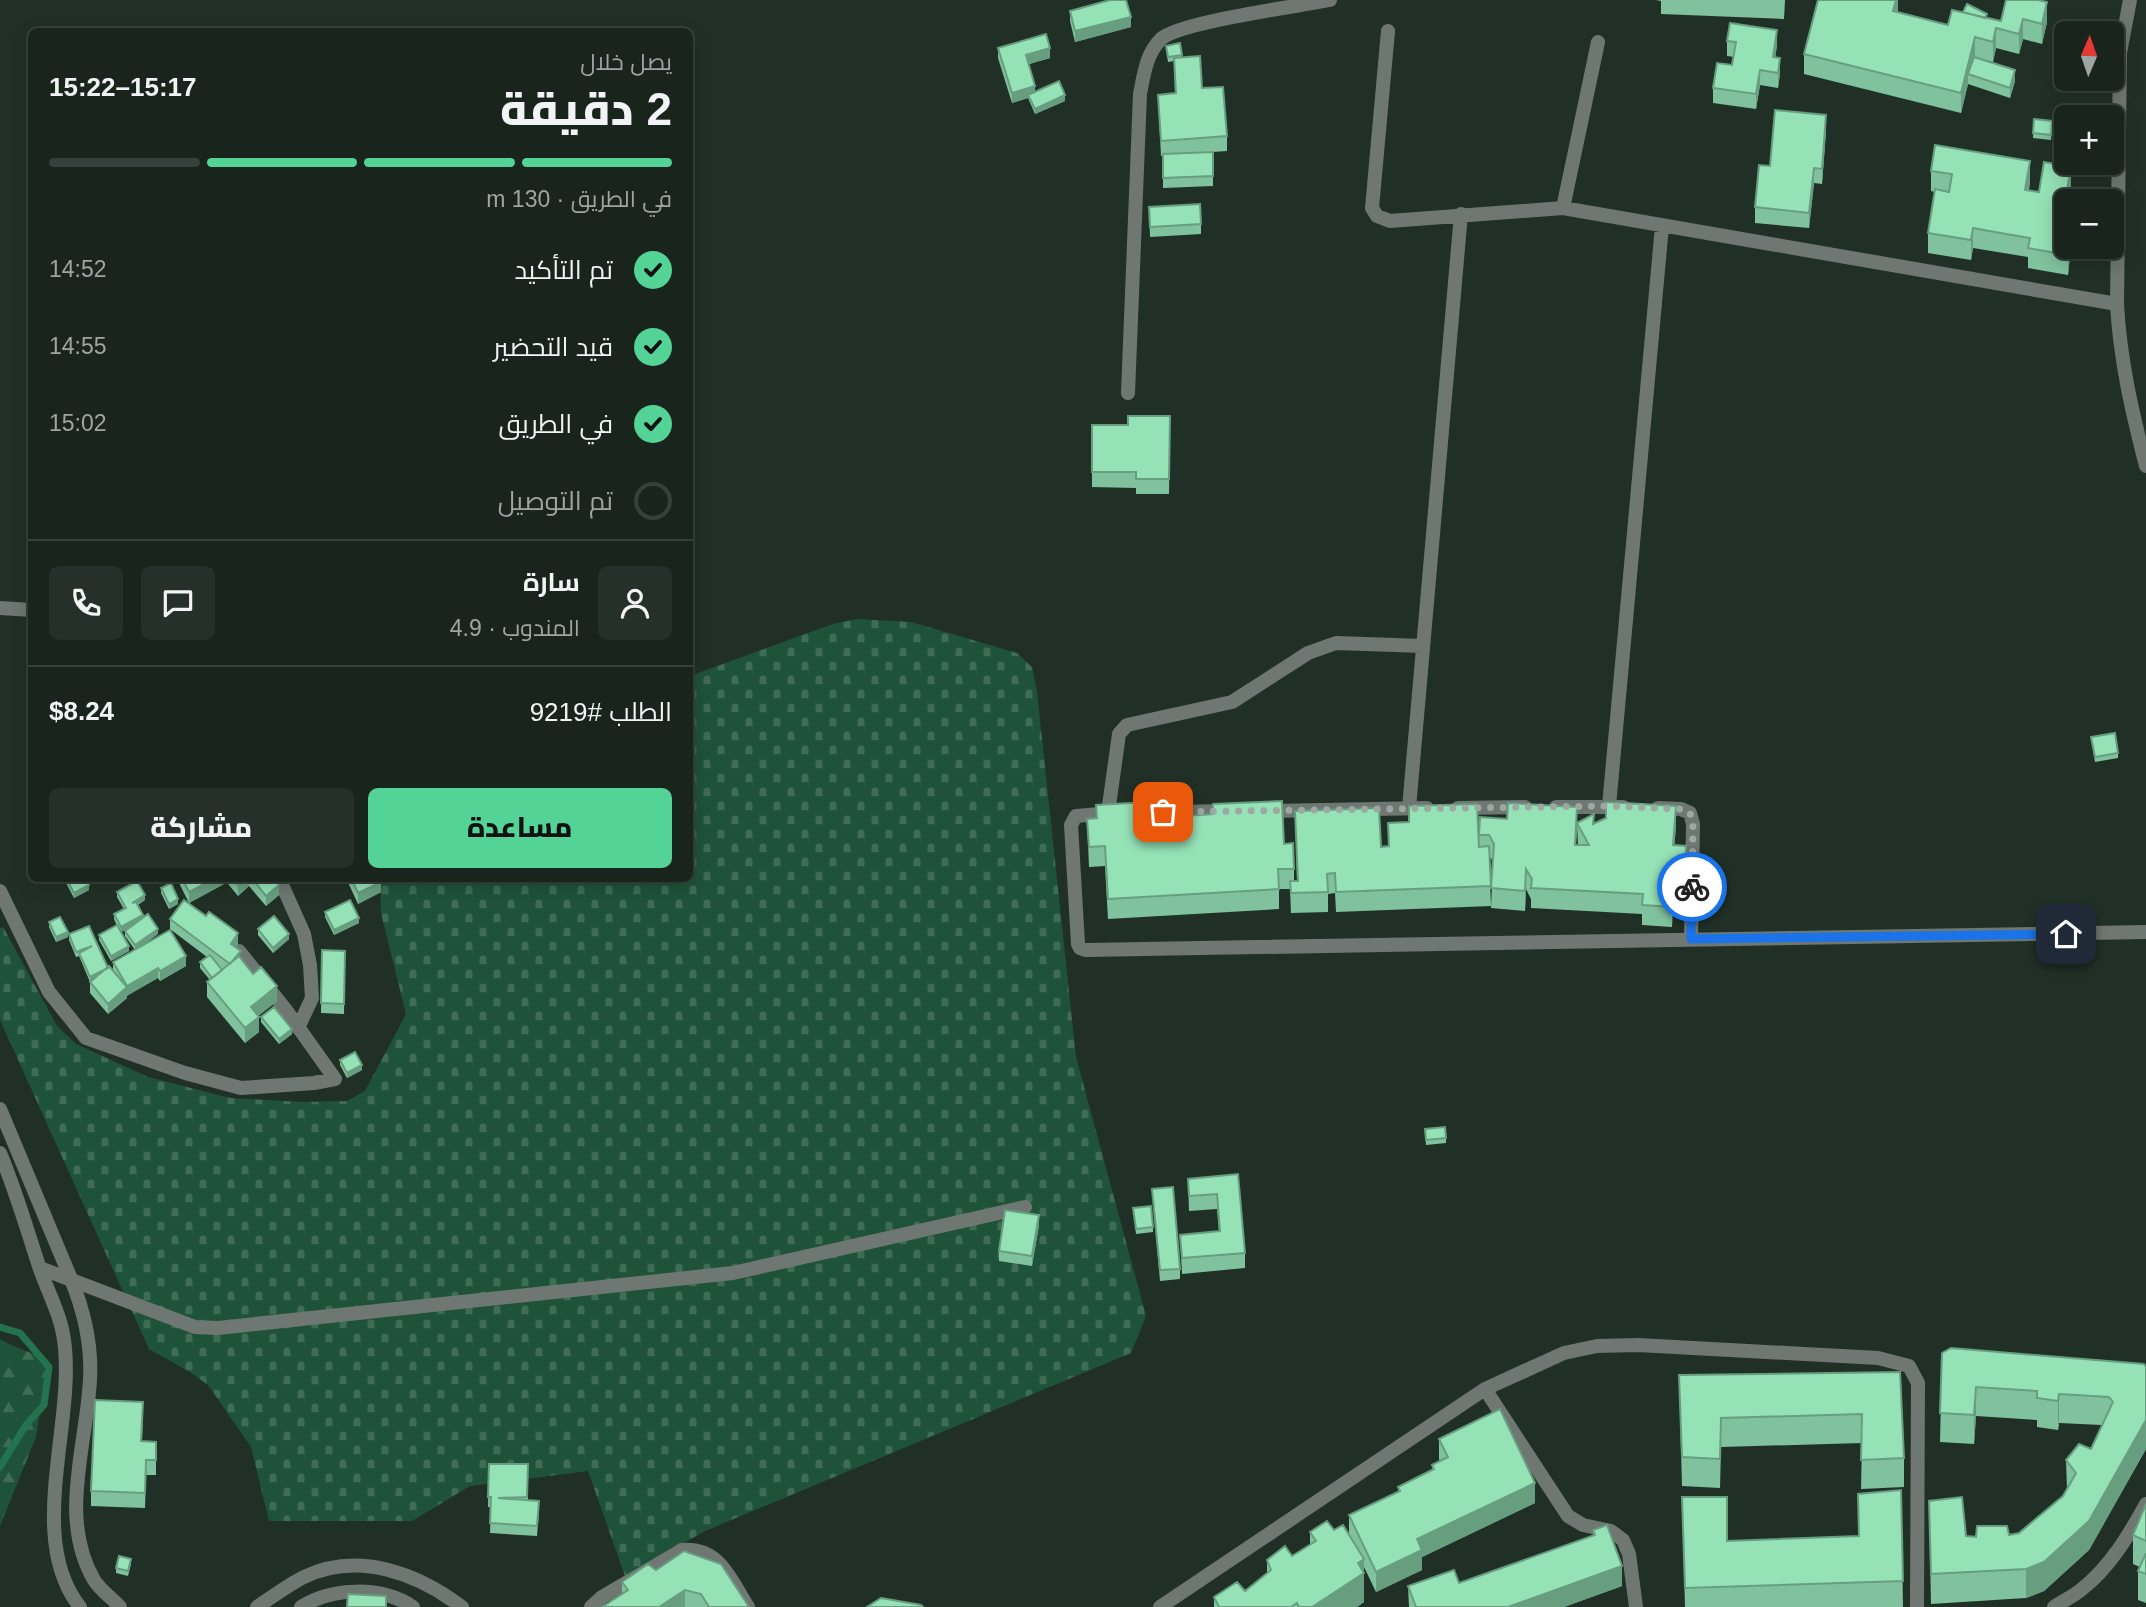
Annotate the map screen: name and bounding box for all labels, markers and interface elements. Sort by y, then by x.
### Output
north arrow [2054,21,2124,91]
map controls [2054,21,2124,259]
text: يصل خلال [580,49,672,75]
text: 15:17–15:22 [49,72,196,102]
text: 2 دقيقة [500,83,672,135]
button: + [2054,105,2124,175]
text: في الطريق · 130 m [486,186,672,212]
button: − [2054,189,2124,259]
icon: check [634,251,672,289]
text: تم التأكيد [514,255,613,285]
text: 14:52 [49,256,107,282]
icon: check [634,328,672,366]
text: قيد التحضير [493,332,613,362]
text: 14:55 [49,333,107,359]
icon: check [634,405,672,443]
text: في الطريق [498,409,613,439]
text: 15:02 [49,410,107,436]
text: تم التوصيل [498,486,613,516]
button: phone [49,566,123,640]
button: chat [141,566,215,640]
button: person [598,566,672,640]
text: سارة [523,567,580,597]
text: المندوب · 4.9 [450,615,580,641]
text: $8.24 [49,696,114,726]
text: الطلب #9219 [530,697,672,727]
pin [1133,782,1193,842]
button: مشاركة [49,788,354,868]
button: مساعدة [368,788,672,868]
icon: bag [1144,793,1182,831]
courier [1657,852,1727,922]
icon: bike [1673,868,1711,906]
pin [2036,904,2096,964]
icon: home [2047,915,2085,953]

